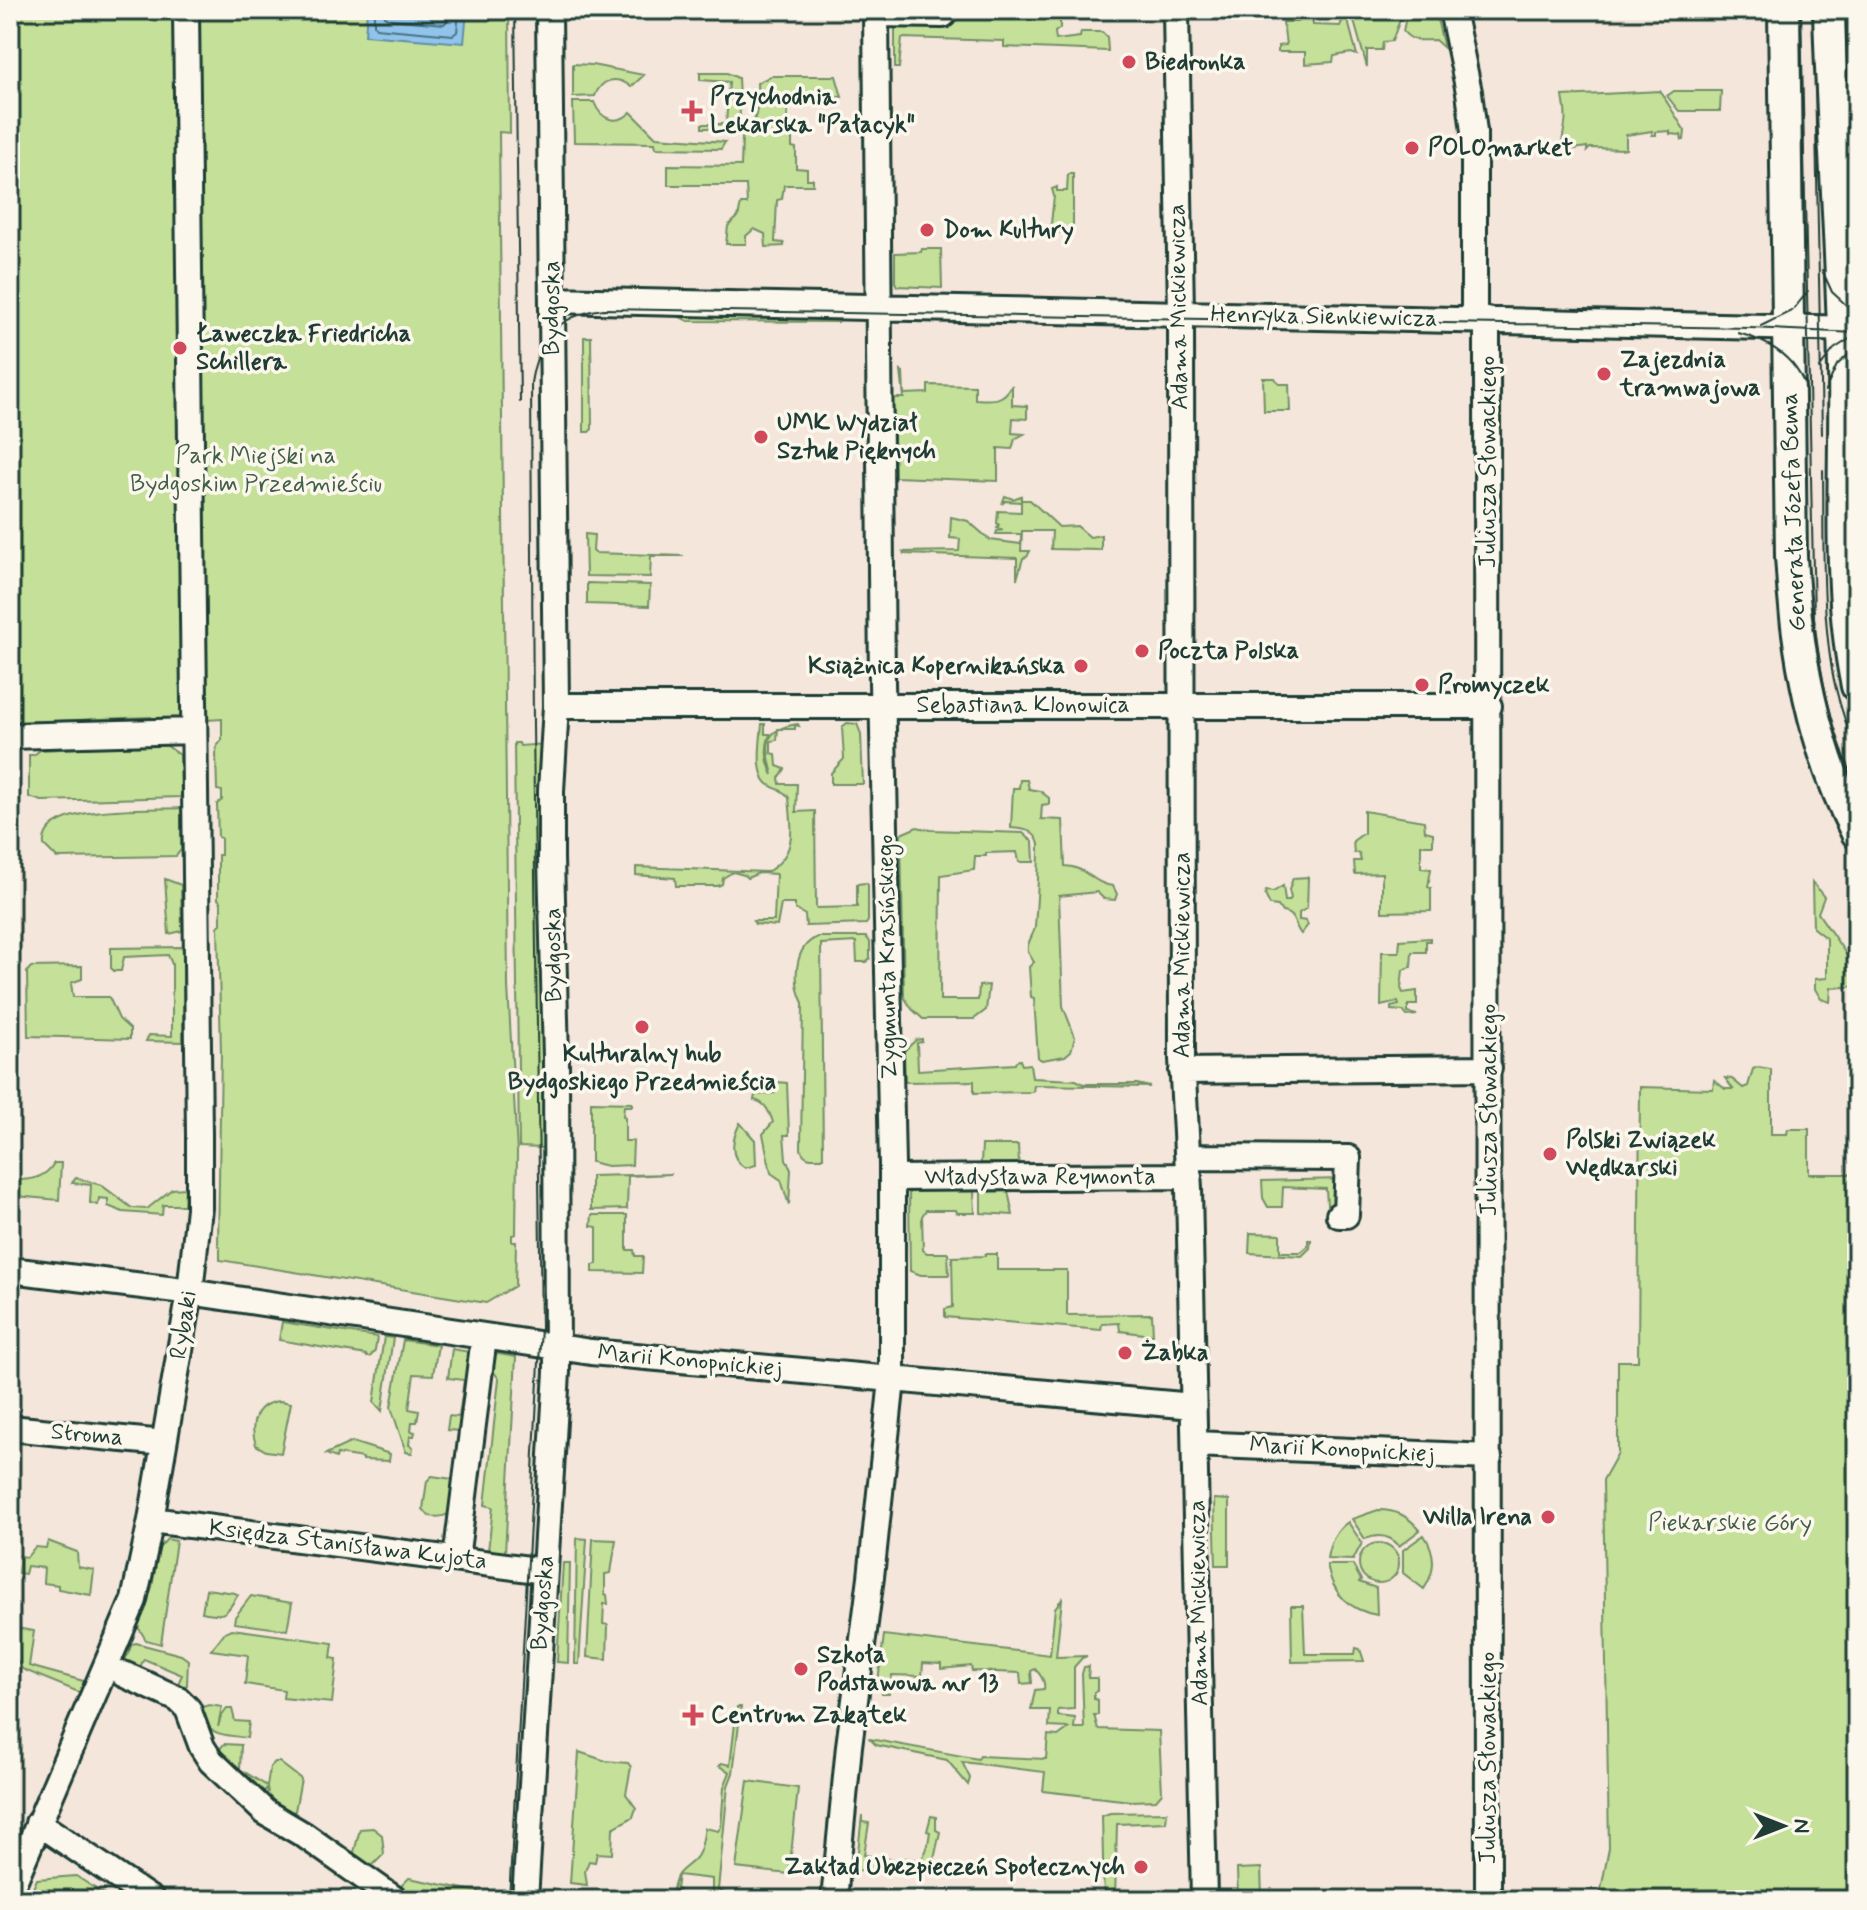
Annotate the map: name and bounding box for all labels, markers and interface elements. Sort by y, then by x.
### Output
place label: Biedronka [1145,47,1246,78]
marker: Biedronka [1120,53,1138,71]
place label: Przychodnia Lekarska "Pałacyk" [710,82,915,141]
marker: Przychodnia Lekarska "Pałacyk" [681,100,703,122]
place label: POLOmarket [1428,133,1574,164]
marker: POLOmarket [1403,139,1421,157]
street label: Adama Mickiewicza [1162,204,1196,410]
place label: Dom Kultury [943,215,1074,246]
marker: Dom Kultury [918,221,936,239]
street label: Bydgoska [537,261,568,355]
street label: Henryka Sienkiewicza [1210,300,1438,334]
place label: Ławeczka Friedricha Schillera [196,319,411,378]
marker: Ławeczka Friedricha Schillera [171,339,189,357]
place label: Zajezdnia tramwajowa [1619,345,1761,404]
street label: Juliusza Słowackiego [1473,356,1504,568]
marker: Zajezdnia tramwajowa [1595,365,1613,383]
street label: Generała Józefa Bema [1774,392,1814,632]
place label: UMK Wydział Sztuk Pięknych [777,408,936,467]
marker: UMK Wydział Sztuk Pięknych [752,428,770,446]
park label: Park Miejski na Bydgoskim Przedmieściu [130,441,382,500]
place label: Poczta Polska [1158,636,1299,667]
marker: Poczta Polska [1133,642,1151,660]
place label: Książnica Kopernikańska [808,651,1065,682]
marker: Książnica Kopernikańska [1072,657,1090,675]
place label: Promyczek [1438,670,1550,701]
marker: Promyczek [1413,676,1431,694]
street label: Sebastiana Klonowica [916,690,1130,721]
street label: Zygmunta Krasińskiego [870,834,908,1080]
street label: Adama Mickiewicza [1167,852,1198,1058]
street label: Bydgoska [538,907,570,1003]
street label: Juliusza Słowackiego [1474,1004,1505,1216]
marker: Kulturalny hub Bydgoskiego Przedmieścia [633,1018,651,1036]
place label: Kulturalny hub Bydgoskiego Przedmieścia [508,1039,776,1099]
place label: Polski Związek Wędkarski [1565,1125,1716,1184]
marker: Polski Związek Wędkarski [1541,1145,1559,1163]
street label: Władysława Reymonta [924,1162,1156,1193]
street label: Rybaki [163,1288,205,1362]
street label: Marii Konopnickiej [596,1337,784,1385]
place label: Żabka [1141,1338,1209,1369]
marker: Żabka [1116,1344,1134,1362]
street label: Stroma [49,1416,125,1454]
street label: Marii Konopnickiej [1249,1430,1435,1470]
street label: Adama Mickiewicza [1182,1500,1216,1706]
place label: Willa Irena [1422,1502,1532,1533]
marker: Willa Irena [1539,1508,1557,1526]
park label: Piekarskie Góry [1648,1508,1812,1539]
street label: Księdza Stanisława Kujota [207,1513,489,1577]
street label: Bydgoska [524,1555,562,1651]
place label: Szkoła Podstawowa nr 13 [817,1640,998,1699]
street label: Juliusza Słowackiego [1473,1652,1504,1864]
marker: Szkoła Podstawowa nr 13 [792,1660,810,1678]
place label: Centrum Zakątek [711,1700,907,1731]
marker: Centrum Zakątek [682,1704,704,1726]
north arrow [1743,1786,1823,1866]
text: N [1787,1819,1815,1833]
place label: Zakład Ubezpieczeń Społecznych [784,1852,1125,1883]
marker: Zakład Ubezpieczeń Społecznych [1132,1858,1150,1876]

